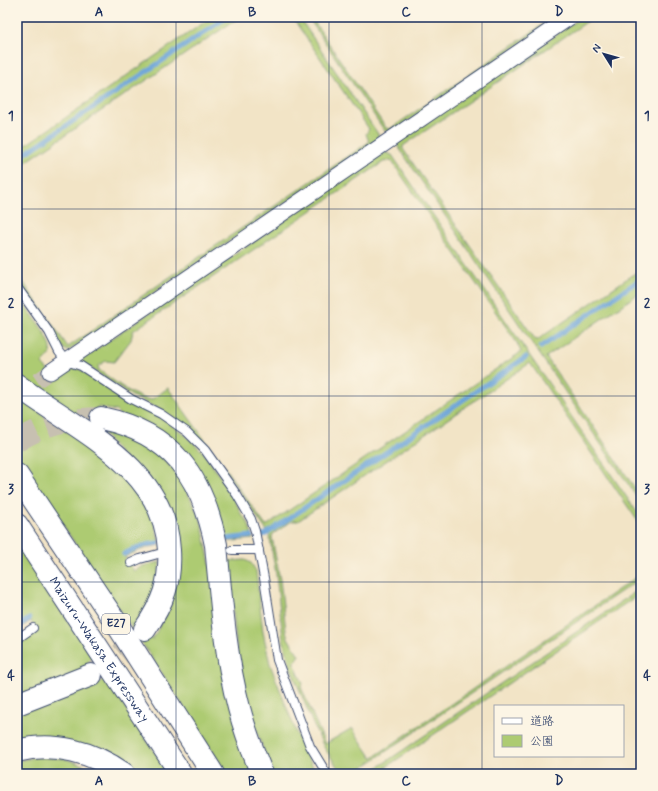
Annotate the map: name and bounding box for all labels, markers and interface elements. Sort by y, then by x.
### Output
text: A [95,4,103,21]
text: B [248,4,257,21]
text: C [401,4,411,21]
text: D [555,4,564,21]
north arrow [584,34,624,74]
text: N [589,41,605,56]
text: 1 [8,108,14,125]
text: 1 [644,108,650,125]
text: 2 [8,295,15,312]
text: 2 [644,295,651,312]
text: 3 [8,481,14,498]
text: 3 [644,481,650,498]
street label: Maizuru-Wakasa Expressway [45,574,153,725]
road number: E27 [102,614,130,634]
text: 4 [7,668,15,685]
text: 4 [643,668,651,685]
legend [494,705,624,757]
text: 道路 [530,714,554,730]
text: 公園 [530,734,554,750]
text: A [95,773,103,790]
text: B [248,773,257,790]
text: C [401,773,411,790]
text: D [555,773,564,790]

